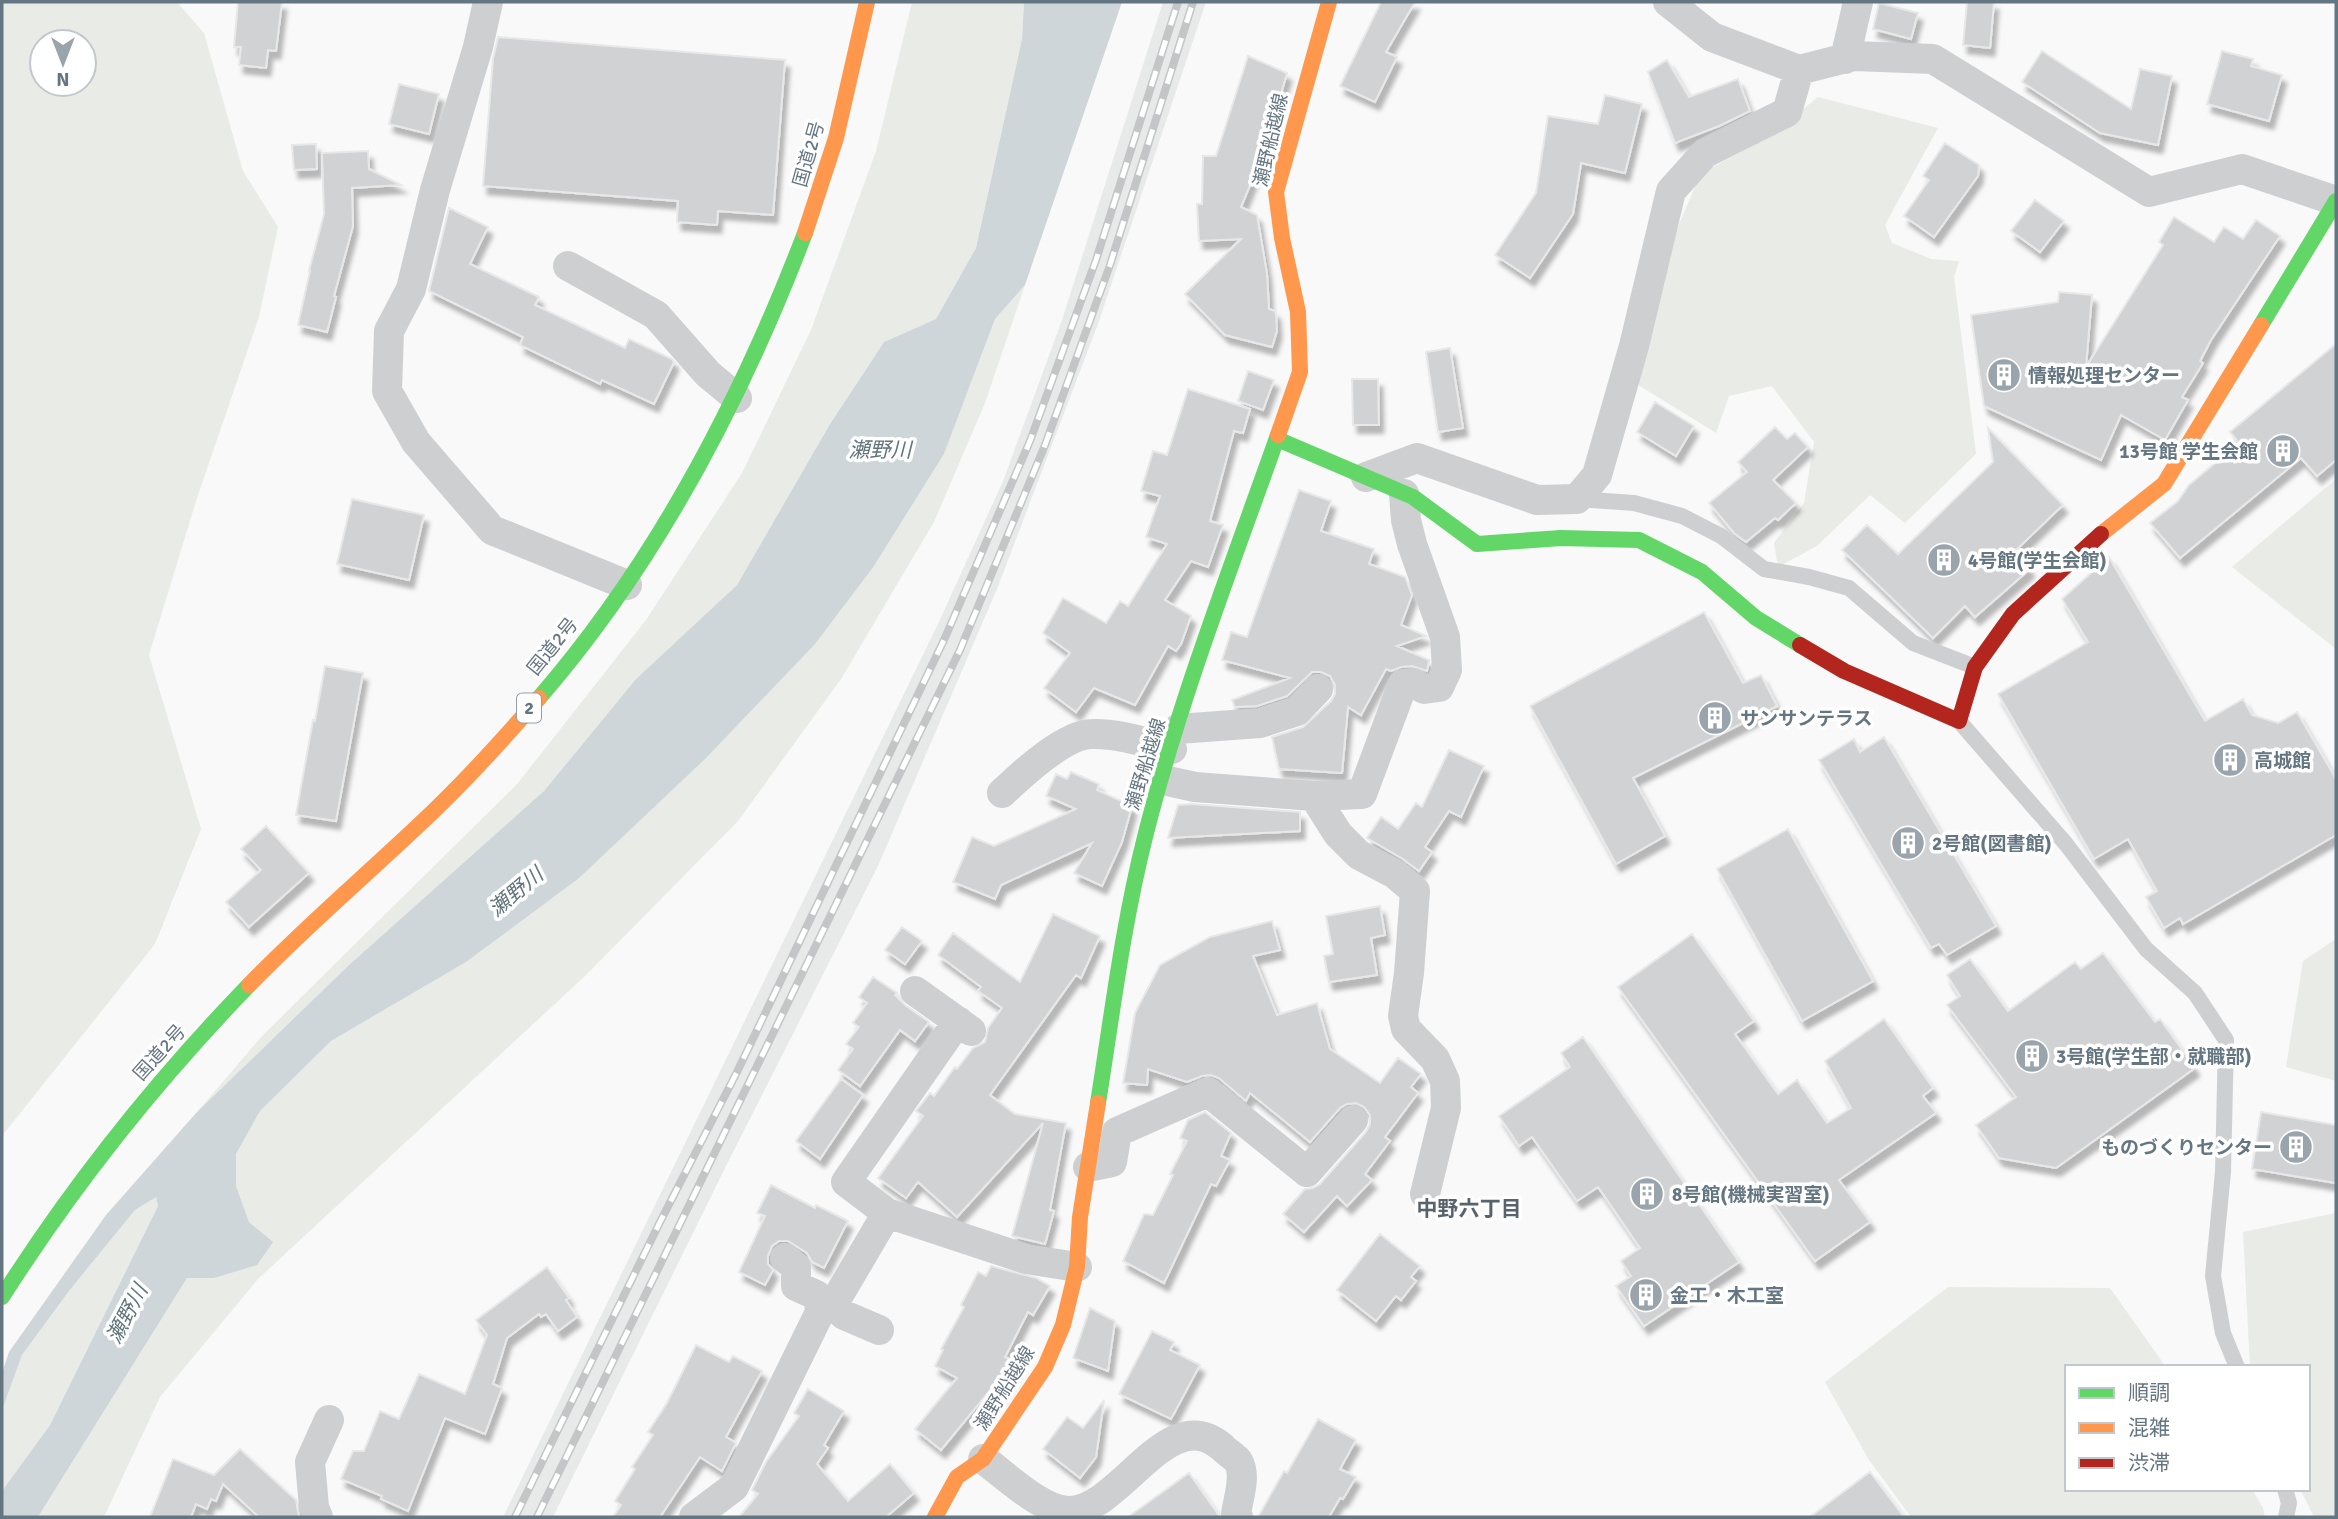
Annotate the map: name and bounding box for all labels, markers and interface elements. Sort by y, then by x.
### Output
north arrow [28,28,98,98]
text: N [56,67,70,91]
street label: 瀬野船越線 [1249,91,1293,189]
street label: 国道2号 [788,119,830,190]
building icon: 情報処理センター [1985,356,2023,394]
place label: 情報処理センター [2028,364,2180,388]
building icon: 13号館 学生会館 [2264,432,2302,470]
water label: 瀬野川 [849,437,913,463]
place label: 13号館 学生会館 [2119,440,2258,464]
building icon: 4号館(学生会館) [1925,541,1963,579]
place label: 4号館(学生会館) [1968,549,2107,573]
street label: 国道2号 [522,613,583,680]
road number: 2 [517,694,541,722]
building icon: サンサンテラス [1696,699,1734,737]
place label: サンサンテラス [1740,707,1873,731]
street label: 瀬野船越線 [1121,715,1171,813]
building icon: 高城館 [2211,741,2249,779]
place label: 高城館 [2254,749,2311,773]
building icon: 2号館(図書館) [1889,824,1927,862]
place label: 2号館(図書館) [1932,832,2052,856]
water label: 瀬野川 [484,861,550,922]
street label: 国道2号 [128,1020,191,1086]
building icon: 3号館(学生部・就職部) [2013,1037,2051,1075]
place label: 3号館(学生部・就職部) [2056,1045,2252,1069]
building icon: ものづくりセンター [2277,1128,2315,1166]
place label: ものづくりセンター [2101,1136,2272,1160]
building icon: 8号館(機械実習室) [1628,1175,1666,1213]
place label: 8号館(機械実習室) [1672,1183,1830,1207]
district label: 中野六丁目 [1417,1196,1522,1222]
building icon: 金工・木工室 [1627,1276,1665,1314]
water label: 瀬野川 [101,1278,154,1348]
place label: 金工・木工室 [1670,1284,1784,1308]
street label: 瀬野船越線 [969,1342,1040,1435]
legend [2065,1365,2310,1491]
text: 順調 [2128,1380,2170,1406]
text: 混雑 [2128,1415,2170,1441]
text: 渋滞 [2128,1450,2170,1476]

